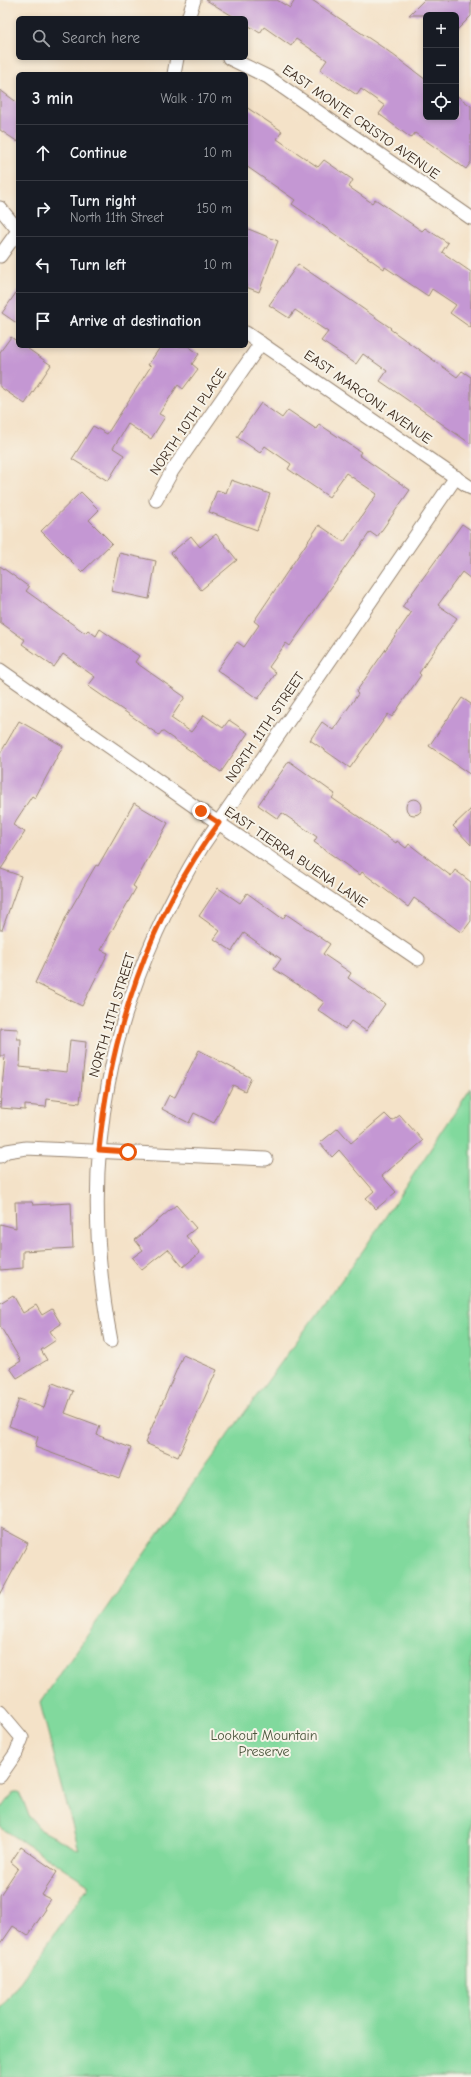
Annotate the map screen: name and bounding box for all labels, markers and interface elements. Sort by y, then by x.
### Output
map controls [423,12,459,120]
button: + [423,12,459,48]
search box [16,16,248,60]
icon: search [30,27,52,49]
text: Search here [62,29,140,47]
button: − [423,48,459,84]
street label: EAST MONTE CRISTO AVENUE [279,61,443,183]
button: locate [423,84,459,120]
text: 3 min [32,89,73,108]
text: Walk · 170 m [160,91,232,106]
icon: ahead [32,142,54,164]
text: Continue [70,144,127,162]
text: 10 m [204,145,232,160]
text: Turn right [70,192,136,210]
icon: right [32,198,54,220]
text: 150 m [197,201,232,216]
text: North 11th Street [70,210,164,225]
icon: left [32,254,54,276]
text: Turn left [70,256,126,274]
text: 10 m [204,257,232,272]
icon: arrive [32,310,54,332]
text: Arrive at destination [70,312,201,330]
street label: EAST MARCONI AVENUE [301,346,435,448]
street label: NORTH 10TH PLACE [146,366,230,478]
street label: NORTH 11TH STREET [222,668,309,785]
route end [192,802,210,820]
street label: EAST TIERRA BUENA LANE [221,803,371,911]
street label: NORTH 11TH STREET [85,950,139,1079]
route start [119,1143,137,1161]
park label: Lookout Mountain Preserve [210,1727,318,1760]

